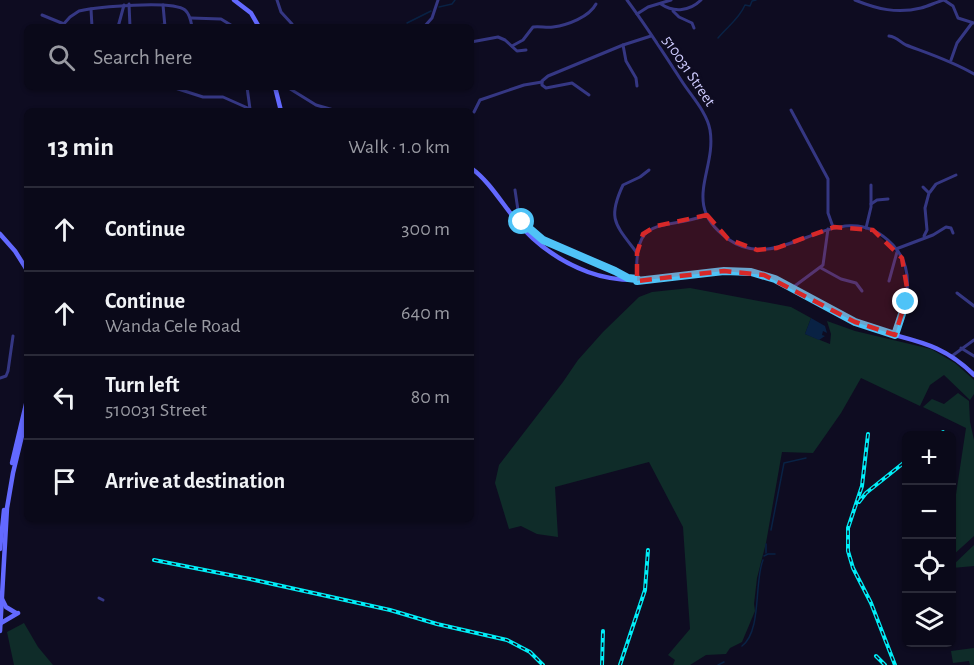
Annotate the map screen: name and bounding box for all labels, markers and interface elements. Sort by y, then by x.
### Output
search box [24,24,474,90]
street label: 510031 Street [660,33,718,109]
icon: search [45,41,78,74]
text: Search here [93,46,192,68]
text: 13 min [48,134,114,160]
text: Walk · 1.0 km [348,137,450,157]
route start [508,208,534,234]
icon: ahead [48,213,81,246]
text: Continue [105,218,185,240]
text: 300 m [401,219,450,239]
route end [892,288,918,314]
text: Continue [105,290,185,312]
icon: ahead [48,297,81,330]
text: 640 m [401,303,450,323]
text: Wanda Cele Road [105,316,241,336]
text: Turn left [105,374,179,396]
icon: left [48,381,81,414]
text: 80 m [411,387,450,407]
text: 510031 Street [105,400,207,420]
map controls [902,431,956,647]
button: + [902,431,956,485]
icon: arrive [48,465,81,498]
text: Arrive at destination [105,470,285,492]
button: − [902,485,956,539]
button: locate [902,539,956,593]
button: layers [902,593,956,647]

